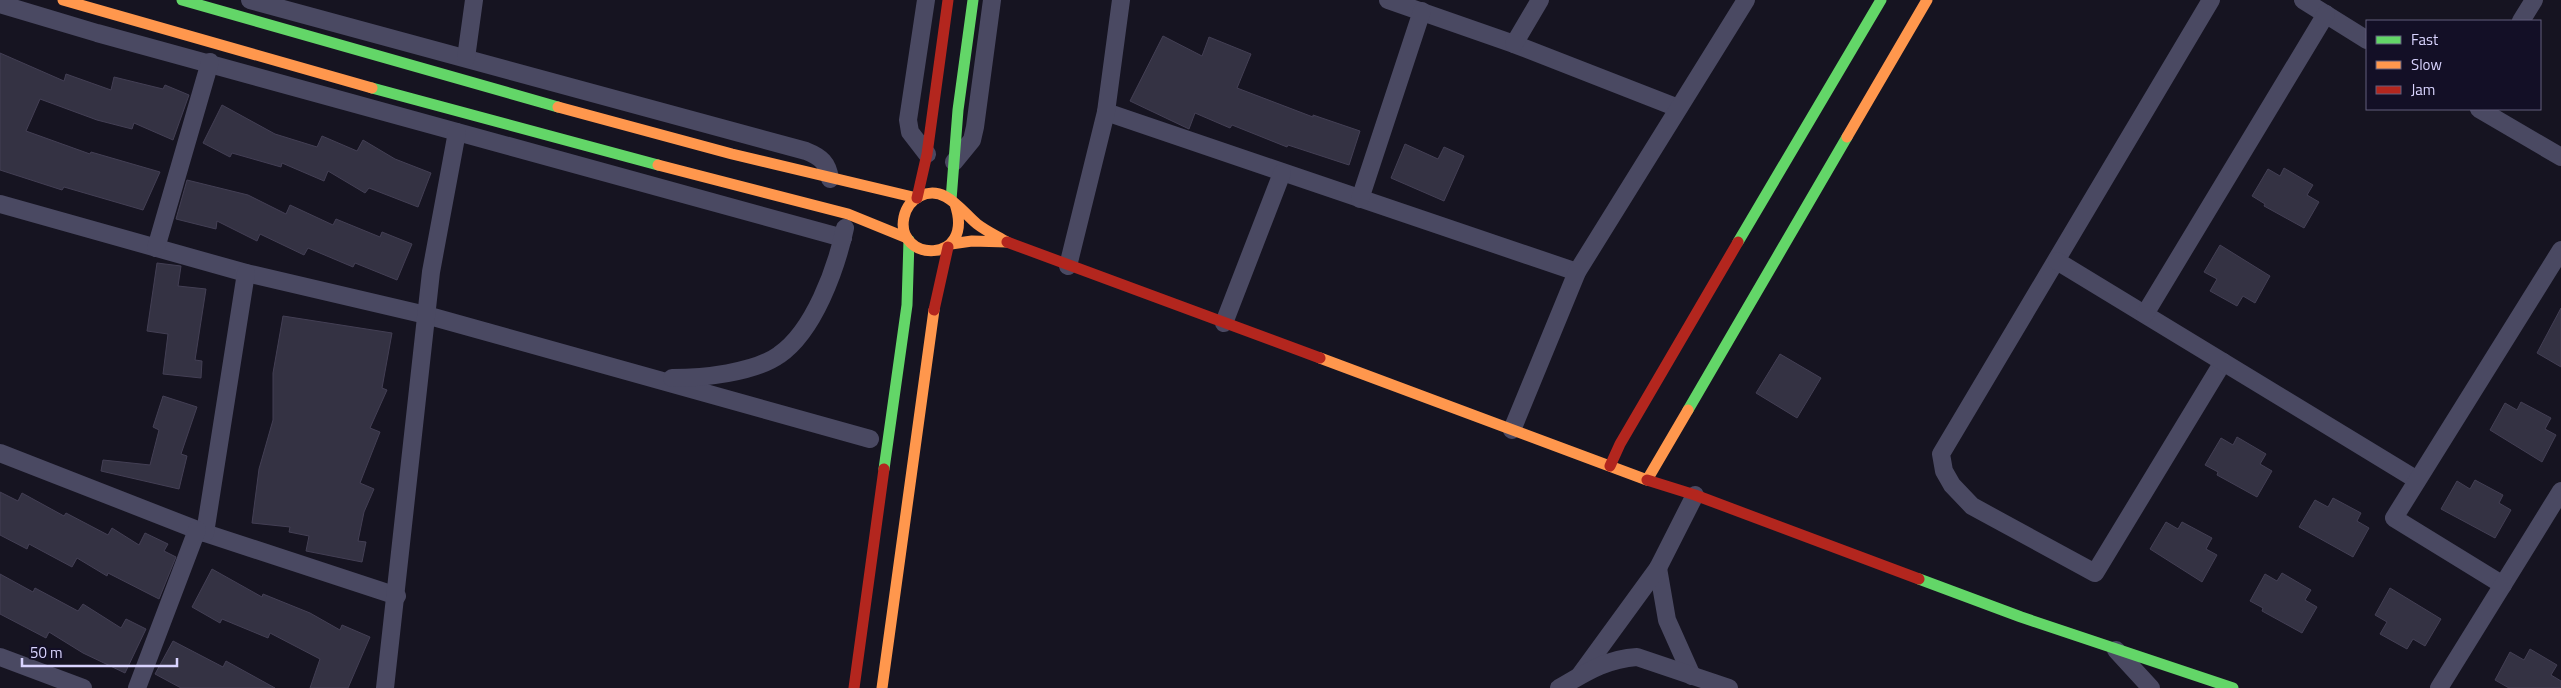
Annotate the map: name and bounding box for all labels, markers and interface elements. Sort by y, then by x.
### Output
legend [2366,20,2541,110]
text: Fast [2411,28,2439,51]
text: Slow [2411,53,2442,76]
text: Jam [2411,78,2435,101]
scale bar [22,636,178,668]
text: 50 m [30,641,63,664]

